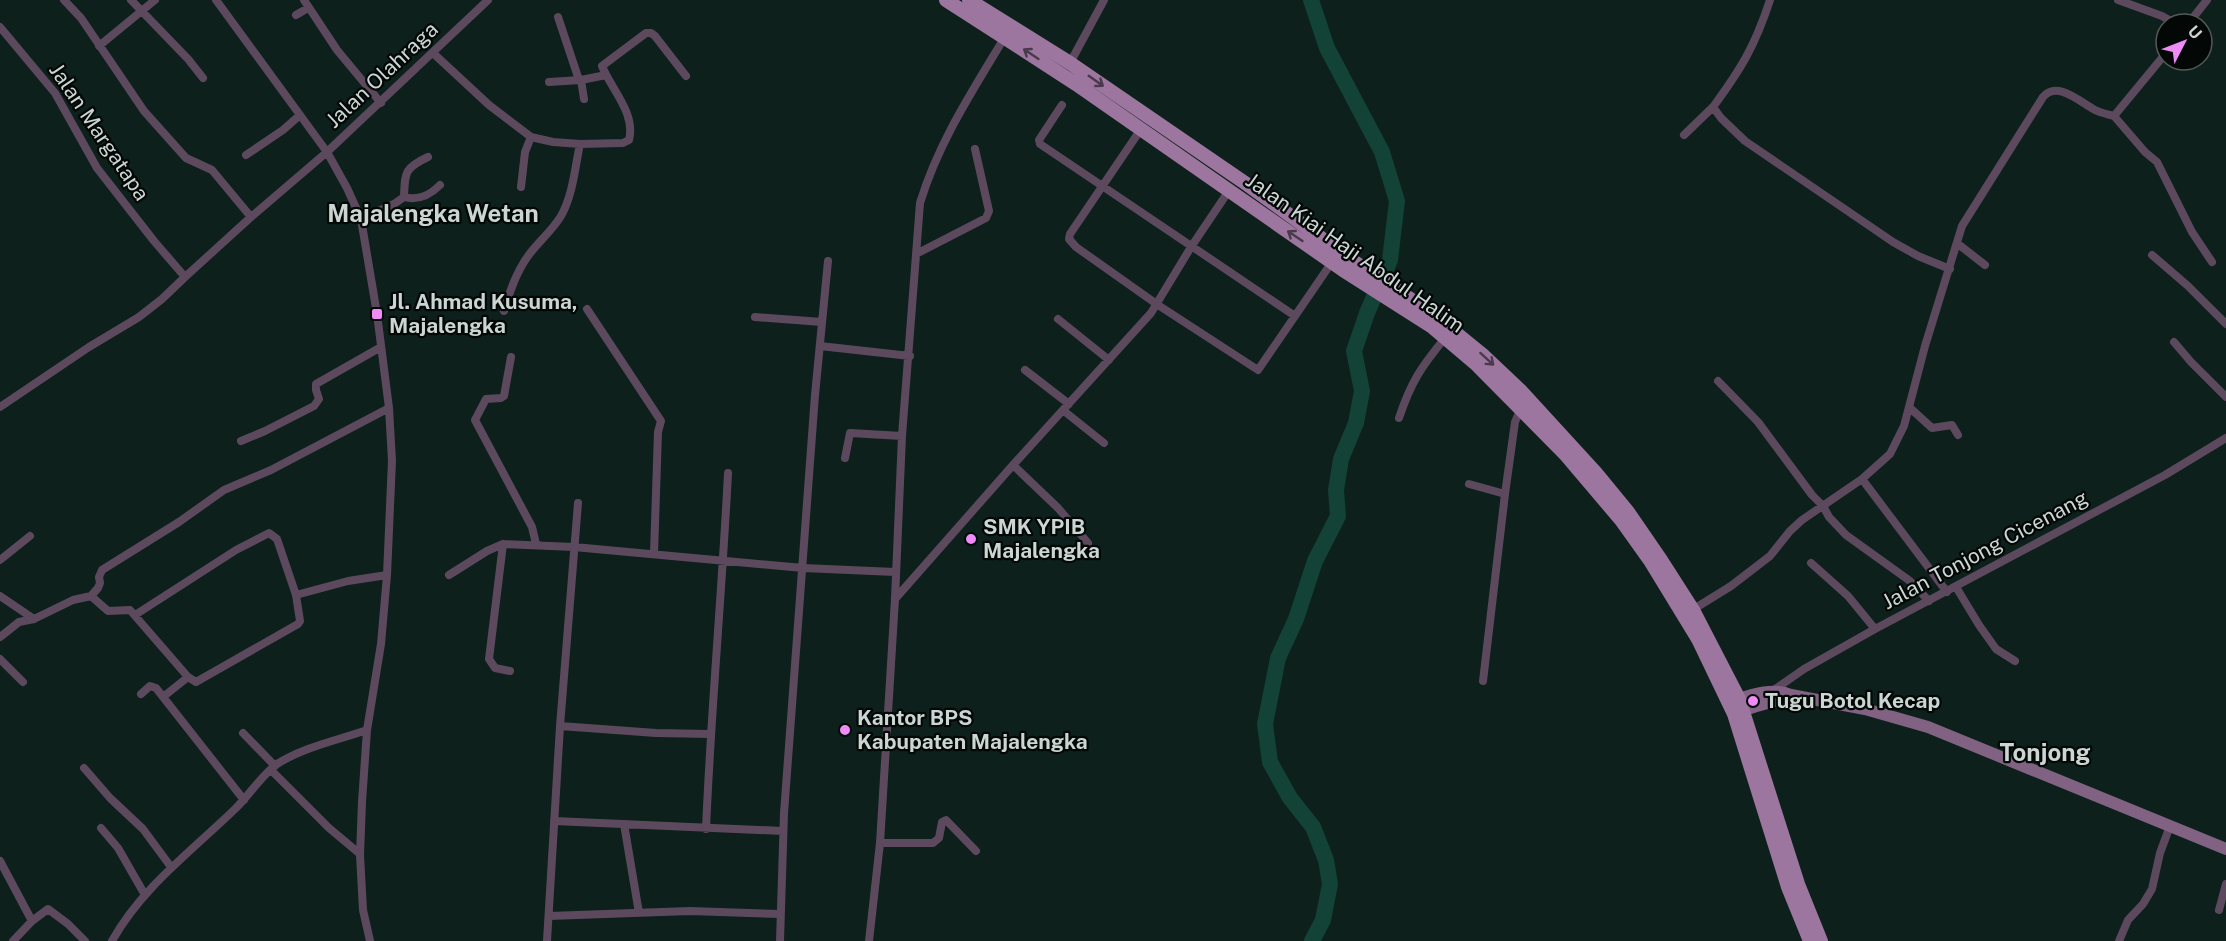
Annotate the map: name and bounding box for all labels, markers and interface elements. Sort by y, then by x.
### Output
north arrow [2154,12,2214,72]
street label: Jalan Olahraga [320,16,443,133]
text: U [2184,22,2206,43]
one-way arrow [1023,48,1039,60]
street label: Jalan Margatapa [44,58,155,205]
one-way arrow [1088,75,1104,87]
street label: Jalan Kiai Haji Abdul Halim [1241,167,1469,338]
district label: Majalengka Wetan [327,199,539,227]
one-way arrow [1287,230,1303,242]
place label: Jl. Ahmad Kusuma, Majalengka [389,289,578,338]
marker: Jl. Ahmad Kusuma, Majalengka [370,307,384,321]
one-way arrow [1479,352,1494,366]
street label: Jalan Tonjong Cicenang [1878,485,2092,614]
place label: SMK YPIB Majalengka [983,514,1100,563]
marker: SMK YPIB Majalengka [964,532,978,546]
place label: Tugu Botol Kecap [1765,688,1940,713]
marker: Tugu Botol Kecap [1746,694,1760,708]
place label: Kantor BPS Kabupaten Majalengka [857,705,1088,754]
marker: Kantor BPS Kabupaten Majalengka [838,723,852,737]
district label: Tonjong [1999,738,2091,766]

